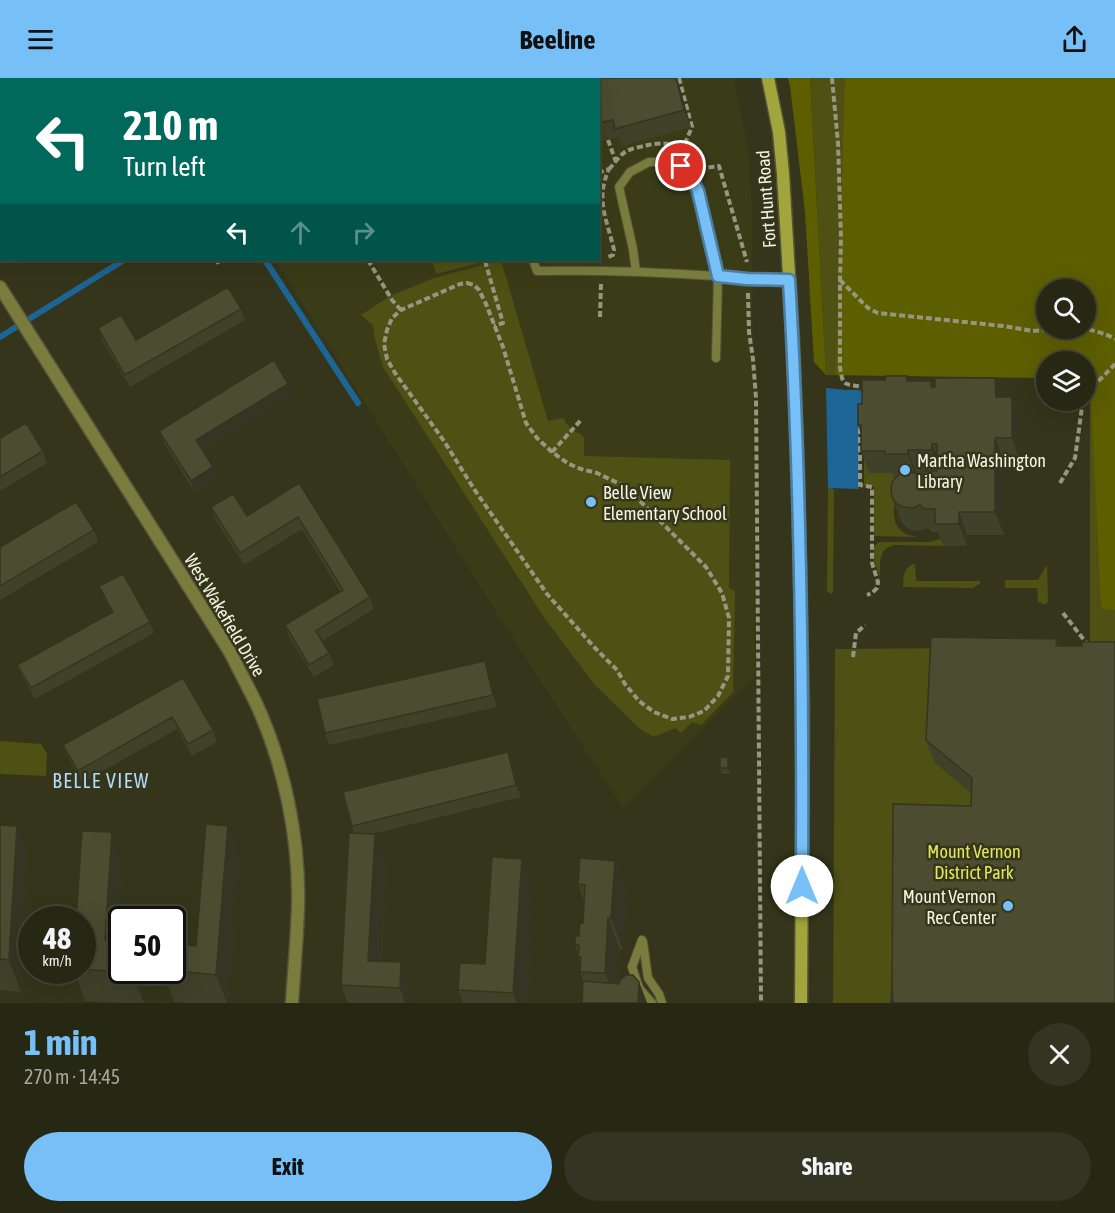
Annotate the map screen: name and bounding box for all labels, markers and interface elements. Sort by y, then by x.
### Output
icon: menu [24,23,57,56]
icon: share [1058,23,1091,56]
text: Beeline [520,24,595,55]
text: 210 m [123,101,218,149]
icon: left [24,102,102,180]
pin [655,140,706,191]
icon: arrive [664,149,697,182]
street label: Fort Hunt Road [752,149,780,249]
text: Turn left [123,151,206,182]
icon: left [221,216,254,249]
icon: ahead [284,216,317,249]
icon: right [347,216,380,249]
map controls [1036,279,1096,411]
button: search [1036,279,1096,339]
button: layers [1036,351,1096,411]
place label: Martha Washington Library [917,450,1046,492]
marker: Martha Washington Library [898,463,912,477]
place label: Belle View Elementary School [603,482,727,524]
marker: Belle View Elementary School [584,495,598,509]
street label: West Wakefield Drive [180,550,270,680]
district label: BELLE VIEW [52,769,150,792]
park label: Mount Vernon District Park [927,841,1021,883]
position arrow [770,854,834,918]
place label: Mount Vernon Rec Center [903,886,997,928]
marker: Mount Vernon Rec Center [1001,899,1015,913]
speed limit sign: 50 [108,906,186,984]
text: 48 [43,921,71,955]
text: km/h [42,952,72,969]
text: 1 min [24,1021,98,1063]
button: close [1028,1023,1091,1086]
text: 270 m · 14:45 [24,1065,120,1088]
button: Exit [24,1132,552,1201]
button: Share [564,1132,1091,1201]

